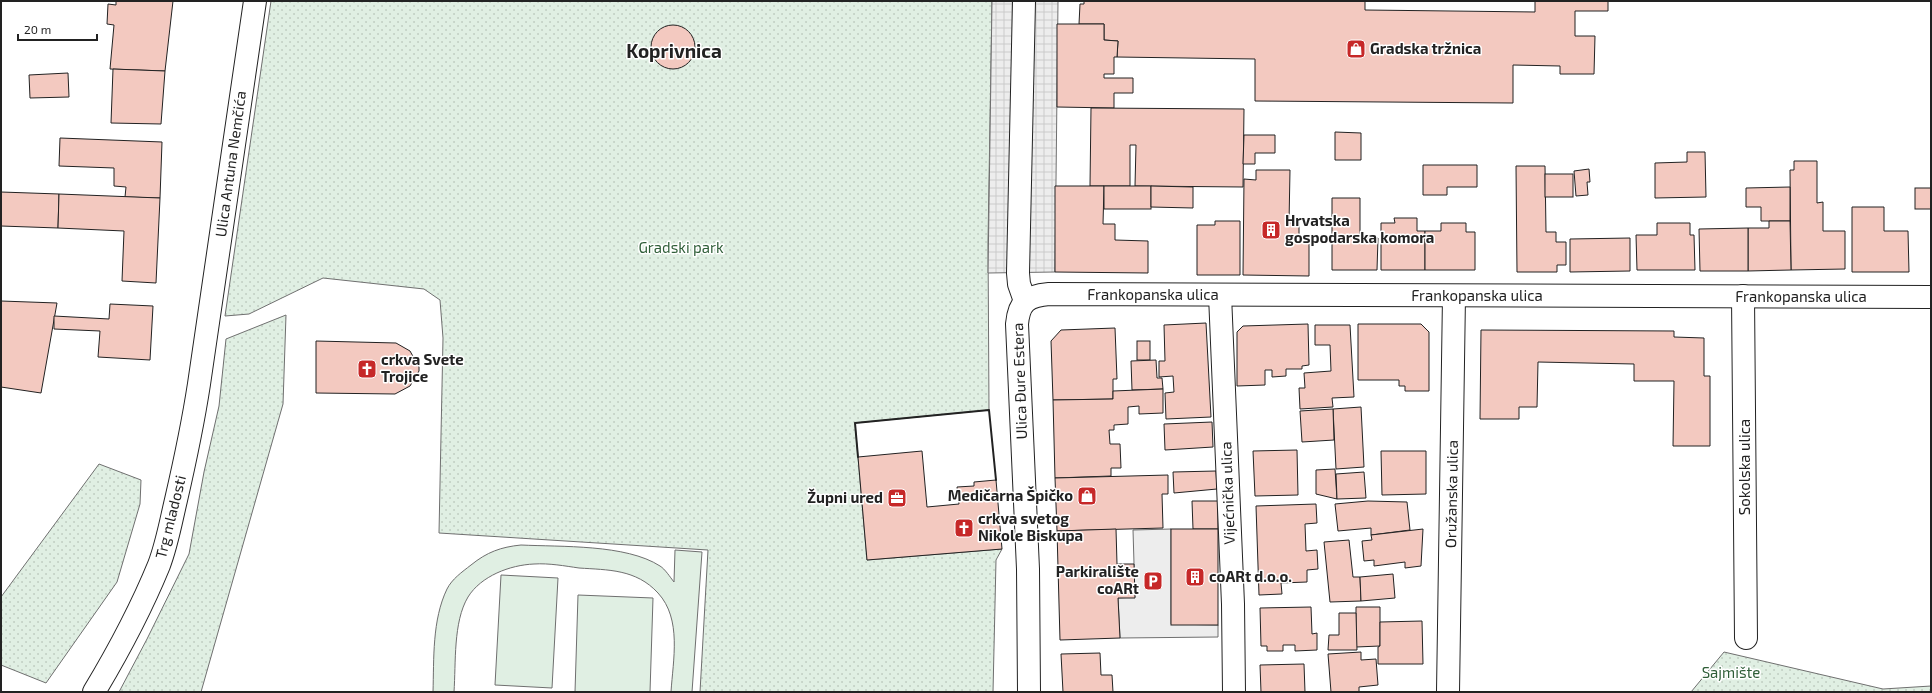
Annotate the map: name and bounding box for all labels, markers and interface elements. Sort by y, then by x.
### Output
scale bar [18,16,97,42]
text: 20 m [24,22,51,36]
shop icon: Gradska tržnica [1345,38,1367,60]
district label: Koprivnica [626,39,722,62]
place label: Gradska tržnica [1370,39,1481,57]
street label: Ulica Antuna Nemčića [211,89,249,238]
place label: Hrvatska gospodarska komora [1285,211,1434,246]
building icon: Hrvatska gospodarska komora [1260,219,1282,241]
park label: Gradski park [638,238,724,256]
street label: Frankopanska ulica [1087,285,1219,303]
street label: Frankopanska ulica [1411,286,1543,304]
street label: Frankopanska ulica [1735,287,1867,305]
street label: Ulica Đure Estera [1008,322,1030,440]
place label: crkva Svete Trojice [381,350,464,385]
church icon: crkva Svete Trojice [356,358,378,380]
street label: Sokolska ulica [1735,419,1753,515]
street label: Oružanska ulica [1441,440,1461,548]
street label: Vijećnička ulica [1216,441,1239,545]
street label: Trg mladosti [151,473,189,560]
shop icon: Medičarna Špičko [1076,485,1098,507]
place label: Medičarna Špičko [948,486,1073,504]
office icon: Župni ured [886,487,908,509]
place label: Župni ured [807,488,883,506]
place label: crkva svetog Nikole Biskupa [978,509,1083,544]
church icon: crkva svetog Nikole Biskupa [953,517,975,539]
place label: Parkiralište coARt [1056,562,1139,597]
building icon: coARt d.o.o. [1184,566,1206,588]
place label: coARt d.o.o. [1209,567,1292,585]
parking icon: Parkiralište coARt [1142,570,1164,592]
park label: Sajmište [1702,663,1760,682]

